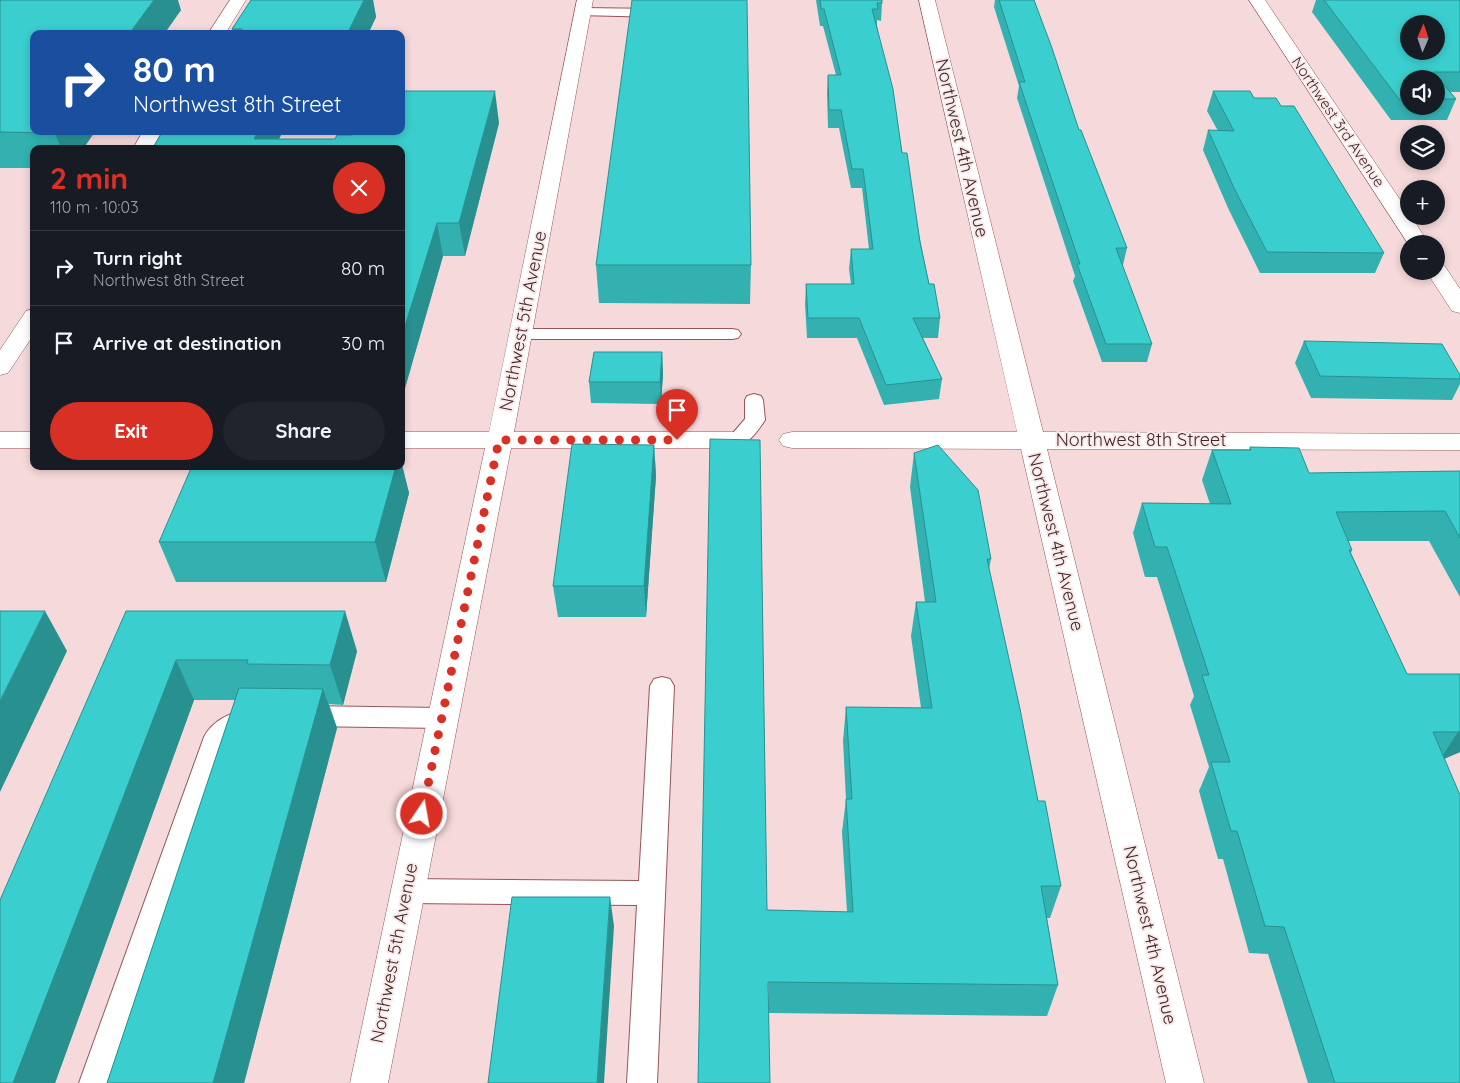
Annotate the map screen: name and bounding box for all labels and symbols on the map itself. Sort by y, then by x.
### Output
north arrow [1400,15,1445,60]
street label: Northwest 3rd Avenue [1288,53,1389,191]
street label: Northwest 4th Avenue [931,56,994,239]
street label: Northwest 5th Avenue [494,229,551,413]
pin [656,389,698,440]
street label: Northwest 8th Street [1056,428,1226,451]
street label: Northwest 4th Avenue [1023,450,1090,633]
position arrow [395,787,447,839]
street label: Northwest 4th Avenue [1119,843,1182,1026]
street label: Northwest 5th Avenue [365,861,422,1045]

